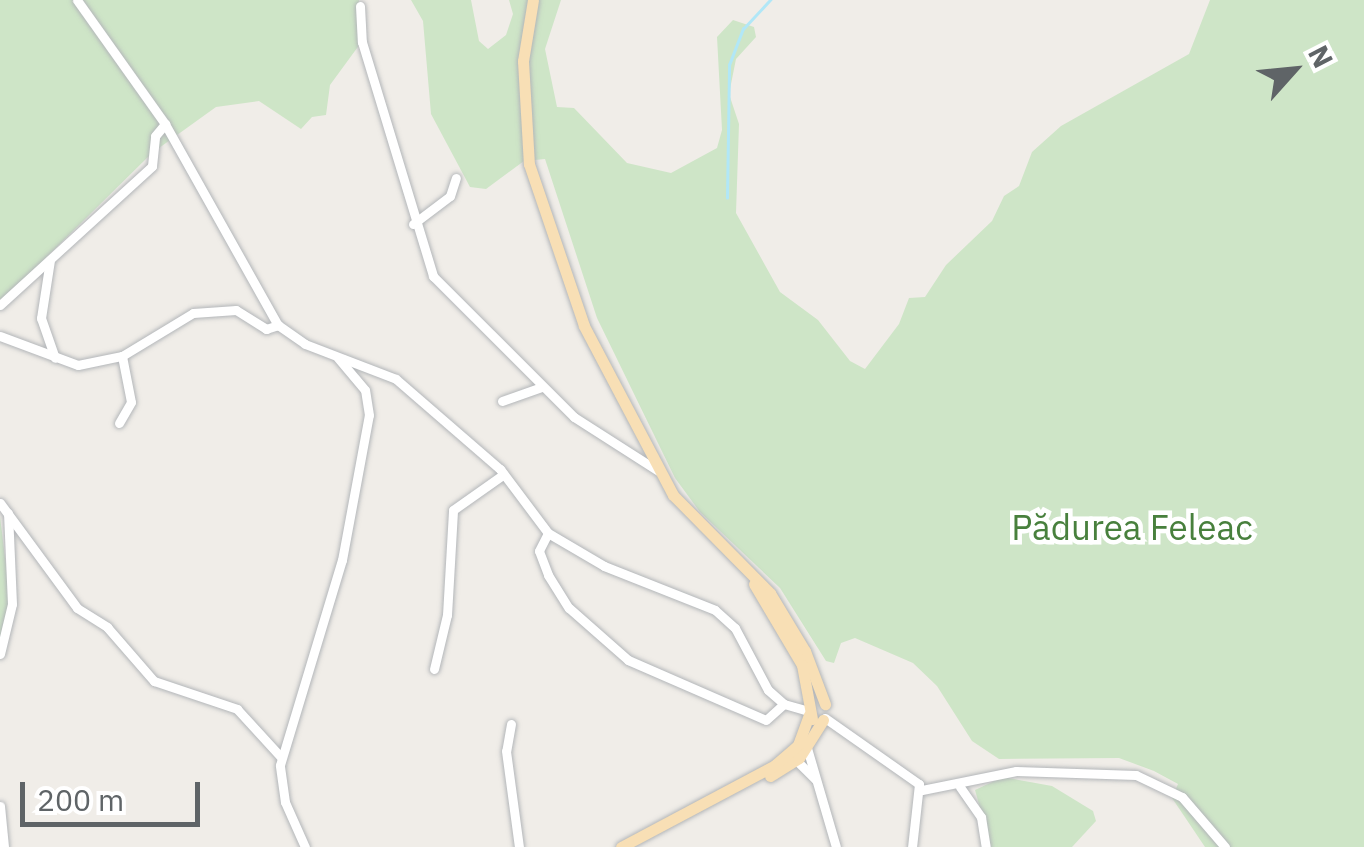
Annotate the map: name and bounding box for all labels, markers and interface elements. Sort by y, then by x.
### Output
north arrow [1244,20,1344,120]
text: N [1300,39,1342,74]
park label: Pădurea Feleac [1011,506,1253,548]
scale bar [25,762,205,824]
text: 200 m [37,780,124,819]

